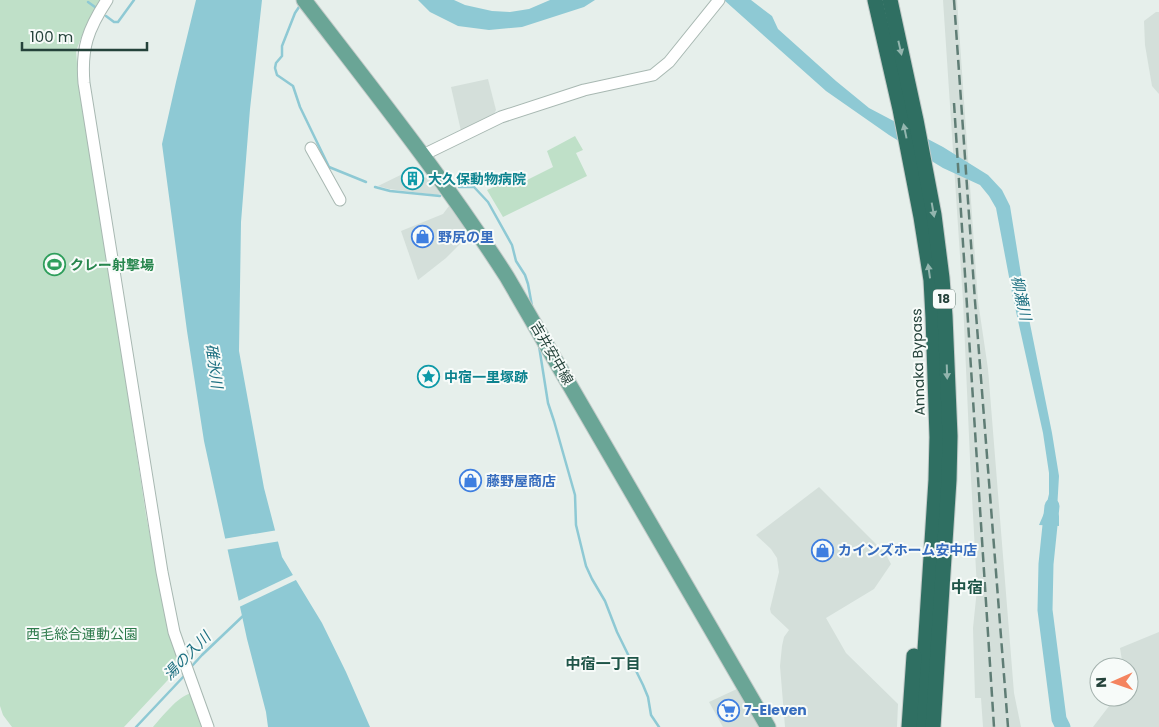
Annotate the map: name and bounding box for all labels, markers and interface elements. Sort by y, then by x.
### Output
scale bar [22,20,148,52]
text: 100 m [30,26,73,47]
one-way arrow [896,40,904,55]
one-way arrow [901,124,909,139]
building icon: 大久保動物病院 [400,167,424,191]
place label: 大久保動物病院 [428,169,526,189]
one-way arrow [930,203,938,219]
shop icon: 野尻の里 [410,225,434,249]
place label: 野尻の里 [438,227,494,247]
sports icon: クレー射撃場 [42,253,66,277]
place label: クレー射撃場 [70,255,154,275]
one-way arrow [925,263,933,279]
water label: 柳瀬川 [1007,274,1037,324]
road number: 18 [933,290,955,308]
street label: Annaka Bypass [906,308,930,416]
street label: 吉井安中線 [526,318,578,388]
water label: 碓氷川 [201,342,228,392]
one-way arrow [944,364,952,380]
place icon: 中宿一里塚跡 [416,365,440,389]
place label: 中宿一里塚跡 [444,367,528,387]
shop icon: 藤野屋商店 [458,469,482,493]
place label: 藤野屋商店 [486,471,556,491]
shop icon: カインズホーム安中店 [810,538,834,562]
place label: カインズホーム安中店 [838,540,977,560]
district label: 中宿 [951,576,983,599]
park label: 西毛総合運動公園 [26,624,138,644]
water label: 湯の入川 [158,625,216,685]
district label: 中宿一丁目 [565,653,641,674]
north arrow [1089,657,1139,707]
text: N [1091,677,1111,688]
supermarket icon: 7-Eleven [716,698,740,722]
place label: 7-Eleven [744,700,807,720]

